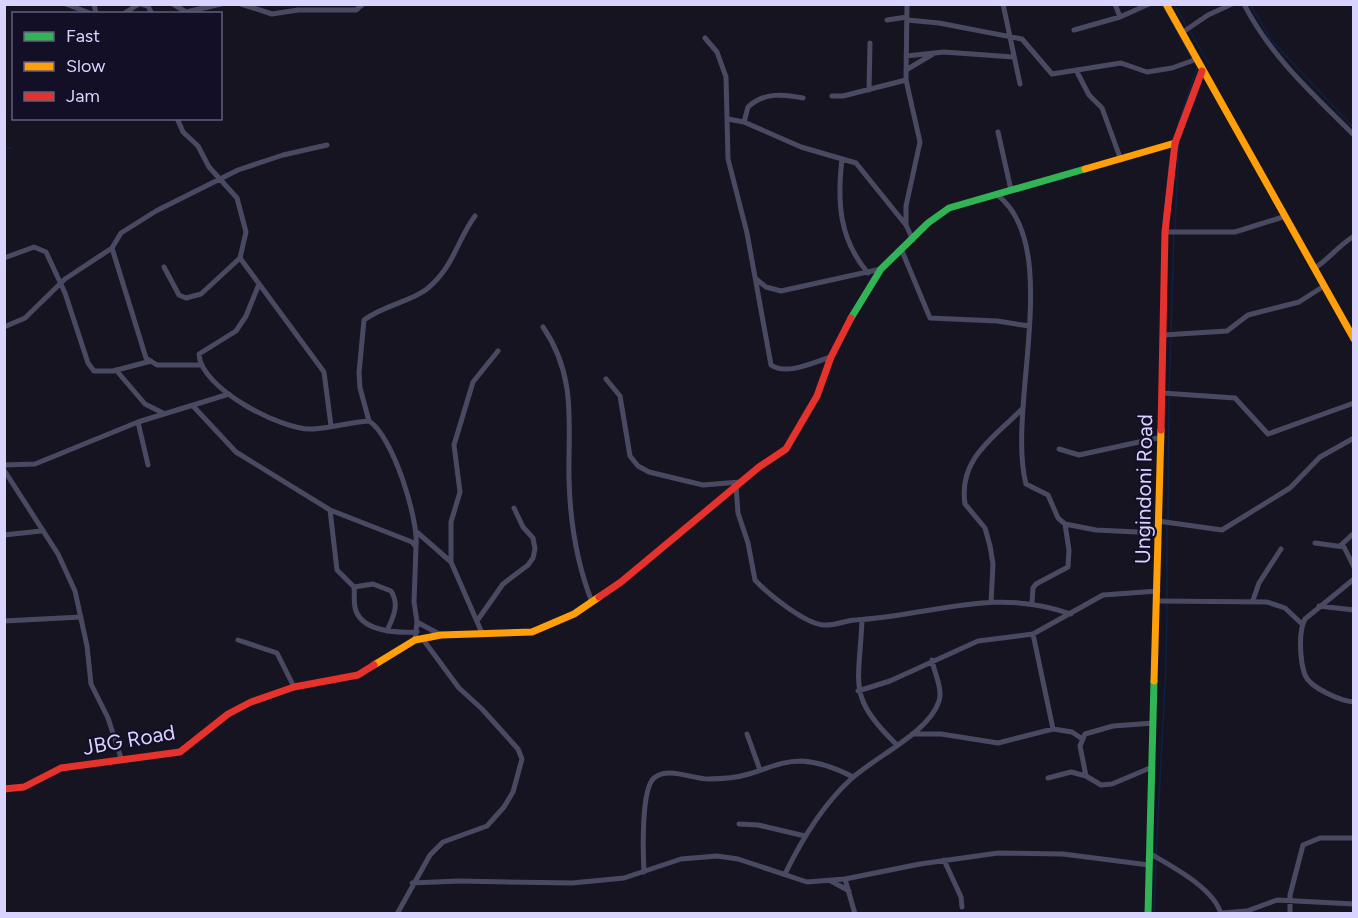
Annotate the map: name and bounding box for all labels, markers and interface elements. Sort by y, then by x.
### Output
legend [12,12,222,120]
text: Fast [66,25,100,47]
text: Slow [66,55,105,77]
text: Jam [66,85,100,107]
street label: Ungindoni Road [1130,414,1157,564]
street label: JBG Road [81,719,177,760]

